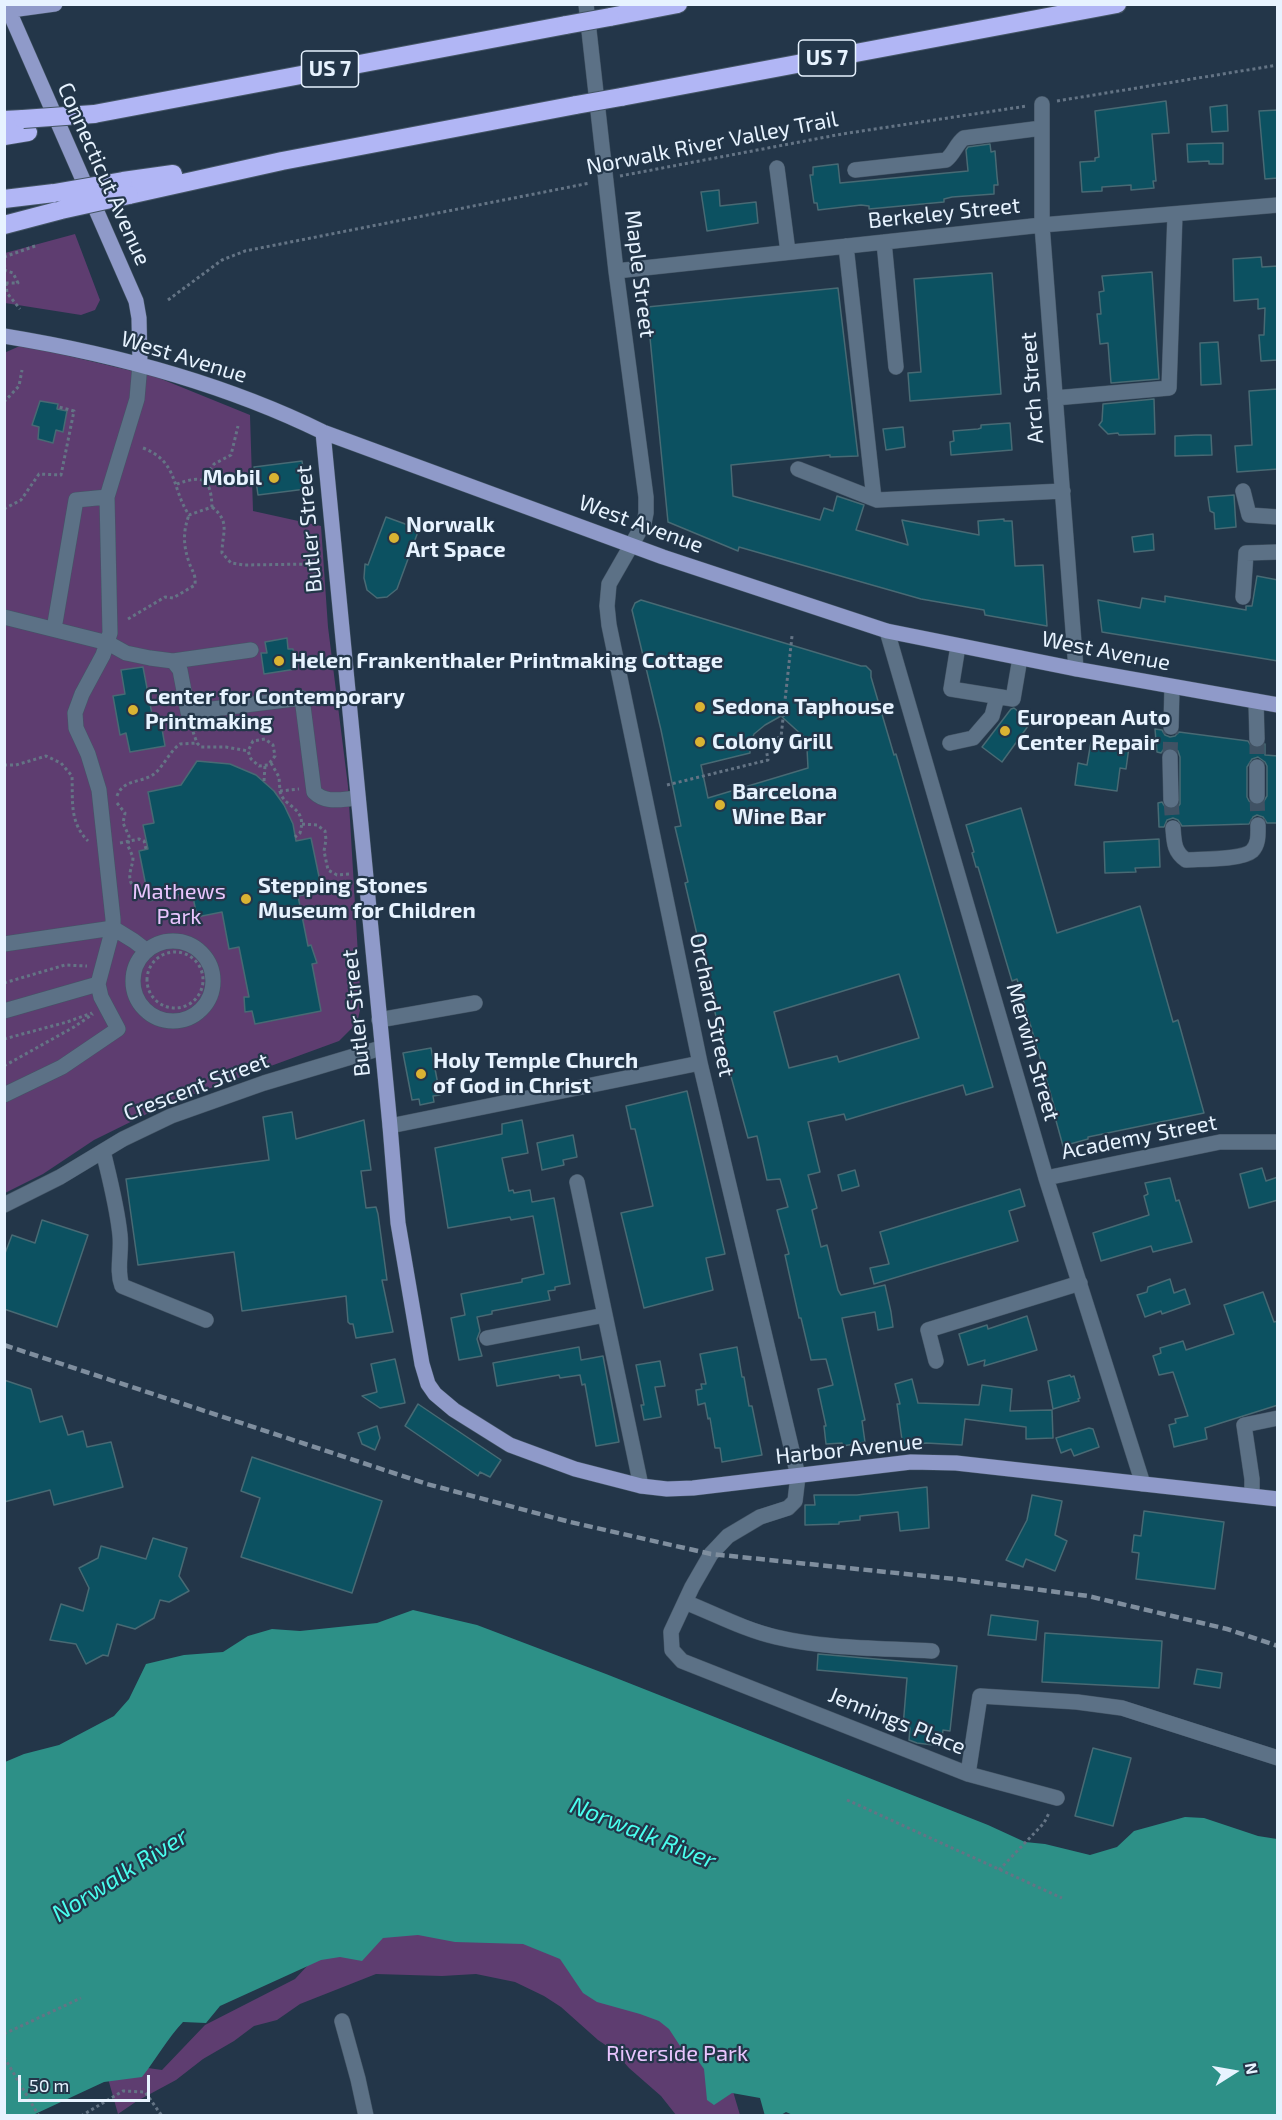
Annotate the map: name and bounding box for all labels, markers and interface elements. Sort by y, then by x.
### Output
road number: US 7 [798,40,856,76]
road number: US 7 [302,51,358,87]
street label: Connecticut Avenue [52,79,156,269]
street label: Norwalk River Valley Trail [584,106,840,180]
street label: Berkeley Street [867,192,1021,234]
street label: Maple Street [619,209,661,339]
street label: West Avenue [118,325,250,389]
street label: Arch Street [1015,331,1049,445]
street label: Butler Street [290,464,328,594]
place label: Mobil [203,465,262,491]
marker: Mobil [267,471,281,485]
street label: West Avenue [575,489,707,559]
place label: Norwalk Art Space [406,512,506,564]
marker: Norwalk Art Space [387,531,401,545]
street label: West Avenue [1039,626,1173,676]
place label: Helen Frankenthaler Printmaking Cottage [291,648,723,674]
marker: Helen Frankenthaler Printmaking Cottage [272,654,286,668]
place label: Center for Contemporary Printmaking [145,684,405,736]
place label: Sedona Taphouse [712,694,894,720]
marker: Sedona Taphouse [693,700,707,714]
marker: Center for Contemporary Printmaking [126,703,140,717]
place label: European Auto Center Repair [1017,705,1170,756]
marker: European Auto Center Repair [998,724,1012,738]
place label: Colony Grill [712,729,833,755]
marker: Colony Grill [693,735,707,749]
place label: Barcelona Wine Bar [732,779,837,830]
marker: Barcelona Wine Bar [713,798,727,812]
place label: Stepping Stones Museum for Children [258,873,476,924]
park label: Mathews Park [132,879,226,930]
marker: Stepping Stones Museum for Children [239,892,253,906]
street label: Orchard Street [684,931,740,1079]
street label: Butler Street [336,948,376,1078]
street label: Merwin Street [1001,980,1065,1124]
street label: Crescent Street [120,1047,272,1127]
place label: Holy Temple Church of God in Christ [433,1048,638,1100]
marker: Holy Temple Church of God in Christ [414,1067,428,1081]
street label: Academy Street [1059,1109,1219,1165]
street label: Harbor Avenue [774,1428,924,1470]
street label: Jennings Place [825,1682,969,1760]
water label: Norwalk River [566,1791,720,1875]
water label: Norwalk River [47,1822,193,1928]
park label: Riverside Park [606,2041,748,2067]
north arrow [1204,2042,1264,2102]
text: N [1242,2061,1263,2076]
scale bar [21,2063,153,2101]
text: 50 m [29,2074,69,2096]

